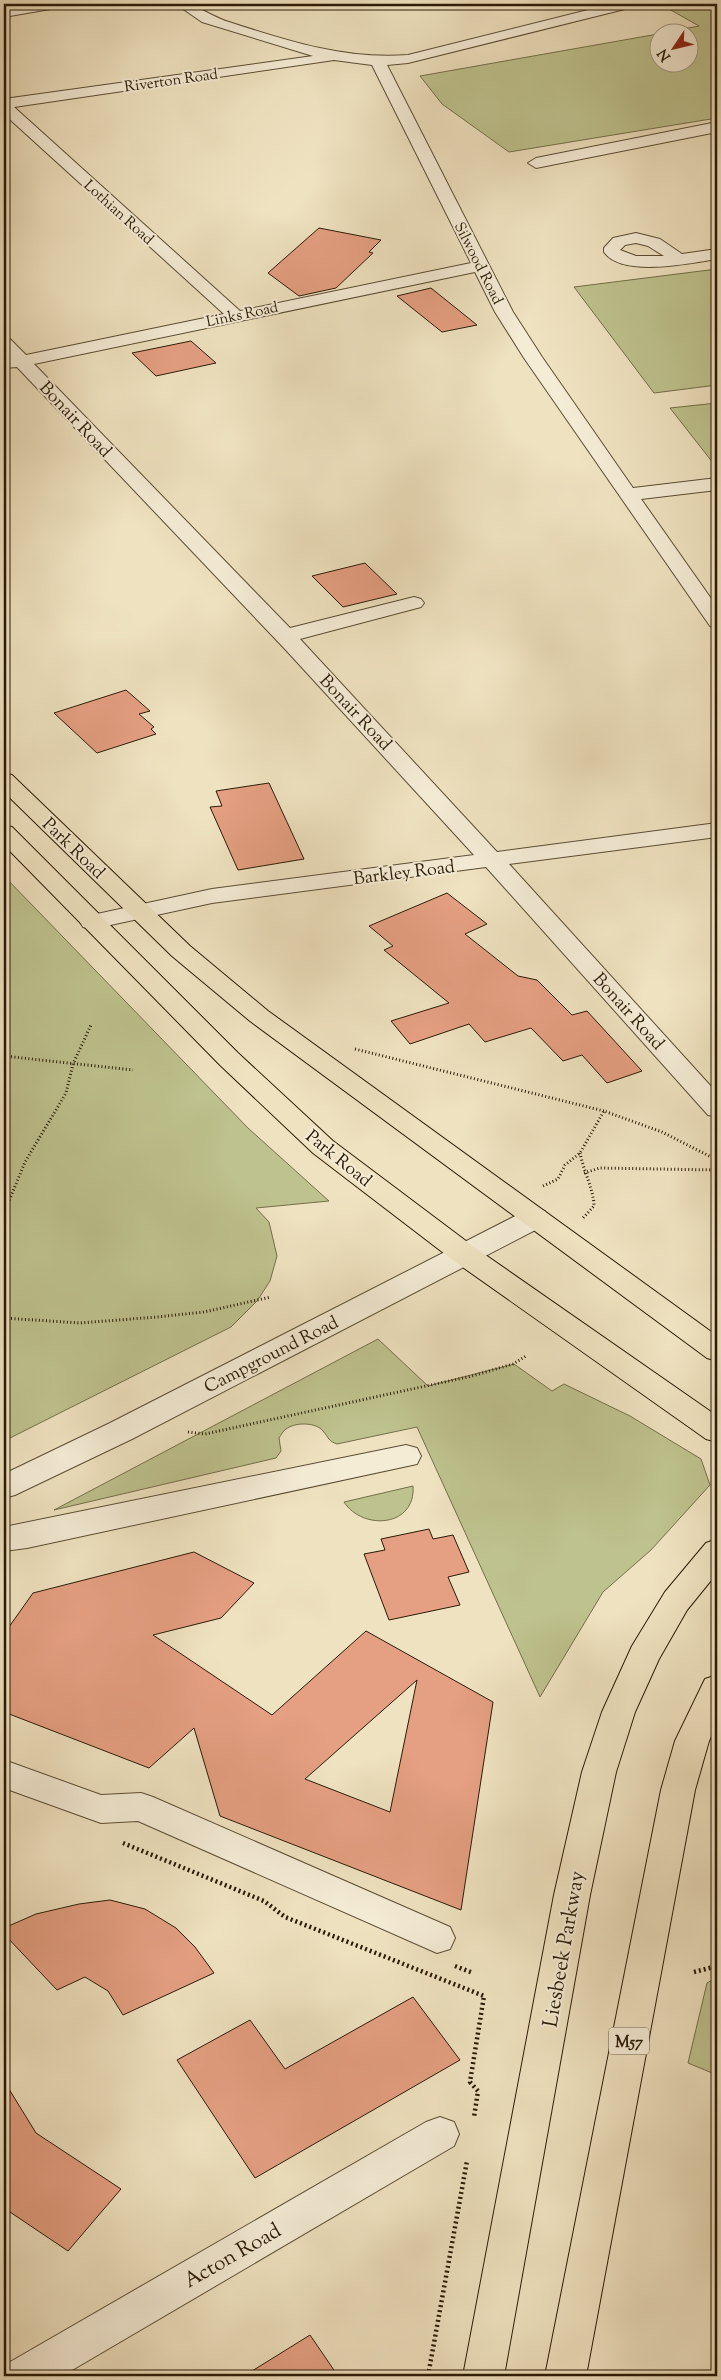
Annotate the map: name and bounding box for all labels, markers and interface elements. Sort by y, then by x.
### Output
north arrow [648,22,698,72]
text: N [654,44,676,65]
street label: Riverton Road [123,64,220,98]
street label: Lothian Road [78,176,158,251]
street label: Silwood Road [448,219,508,309]
street label: Links Road [204,297,281,333]
street label: Bonair Road [32,376,117,464]
street label: Bonair Road [312,669,397,757]
street label: Park Road [35,813,110,886]
street label: Barkley Road [352,855,456,893]
street label: Bonair Road [586,968,669,1057]
street label: Park Road [299,1125,377,1194]
street label: Campground Road [200,1311,344,1401]
street label: Liesbeek Parkway [536,1868,594,2030]
road number: M57 [609,2028,649,2054]
street label: Acton Road [179,2217,287,2297]

